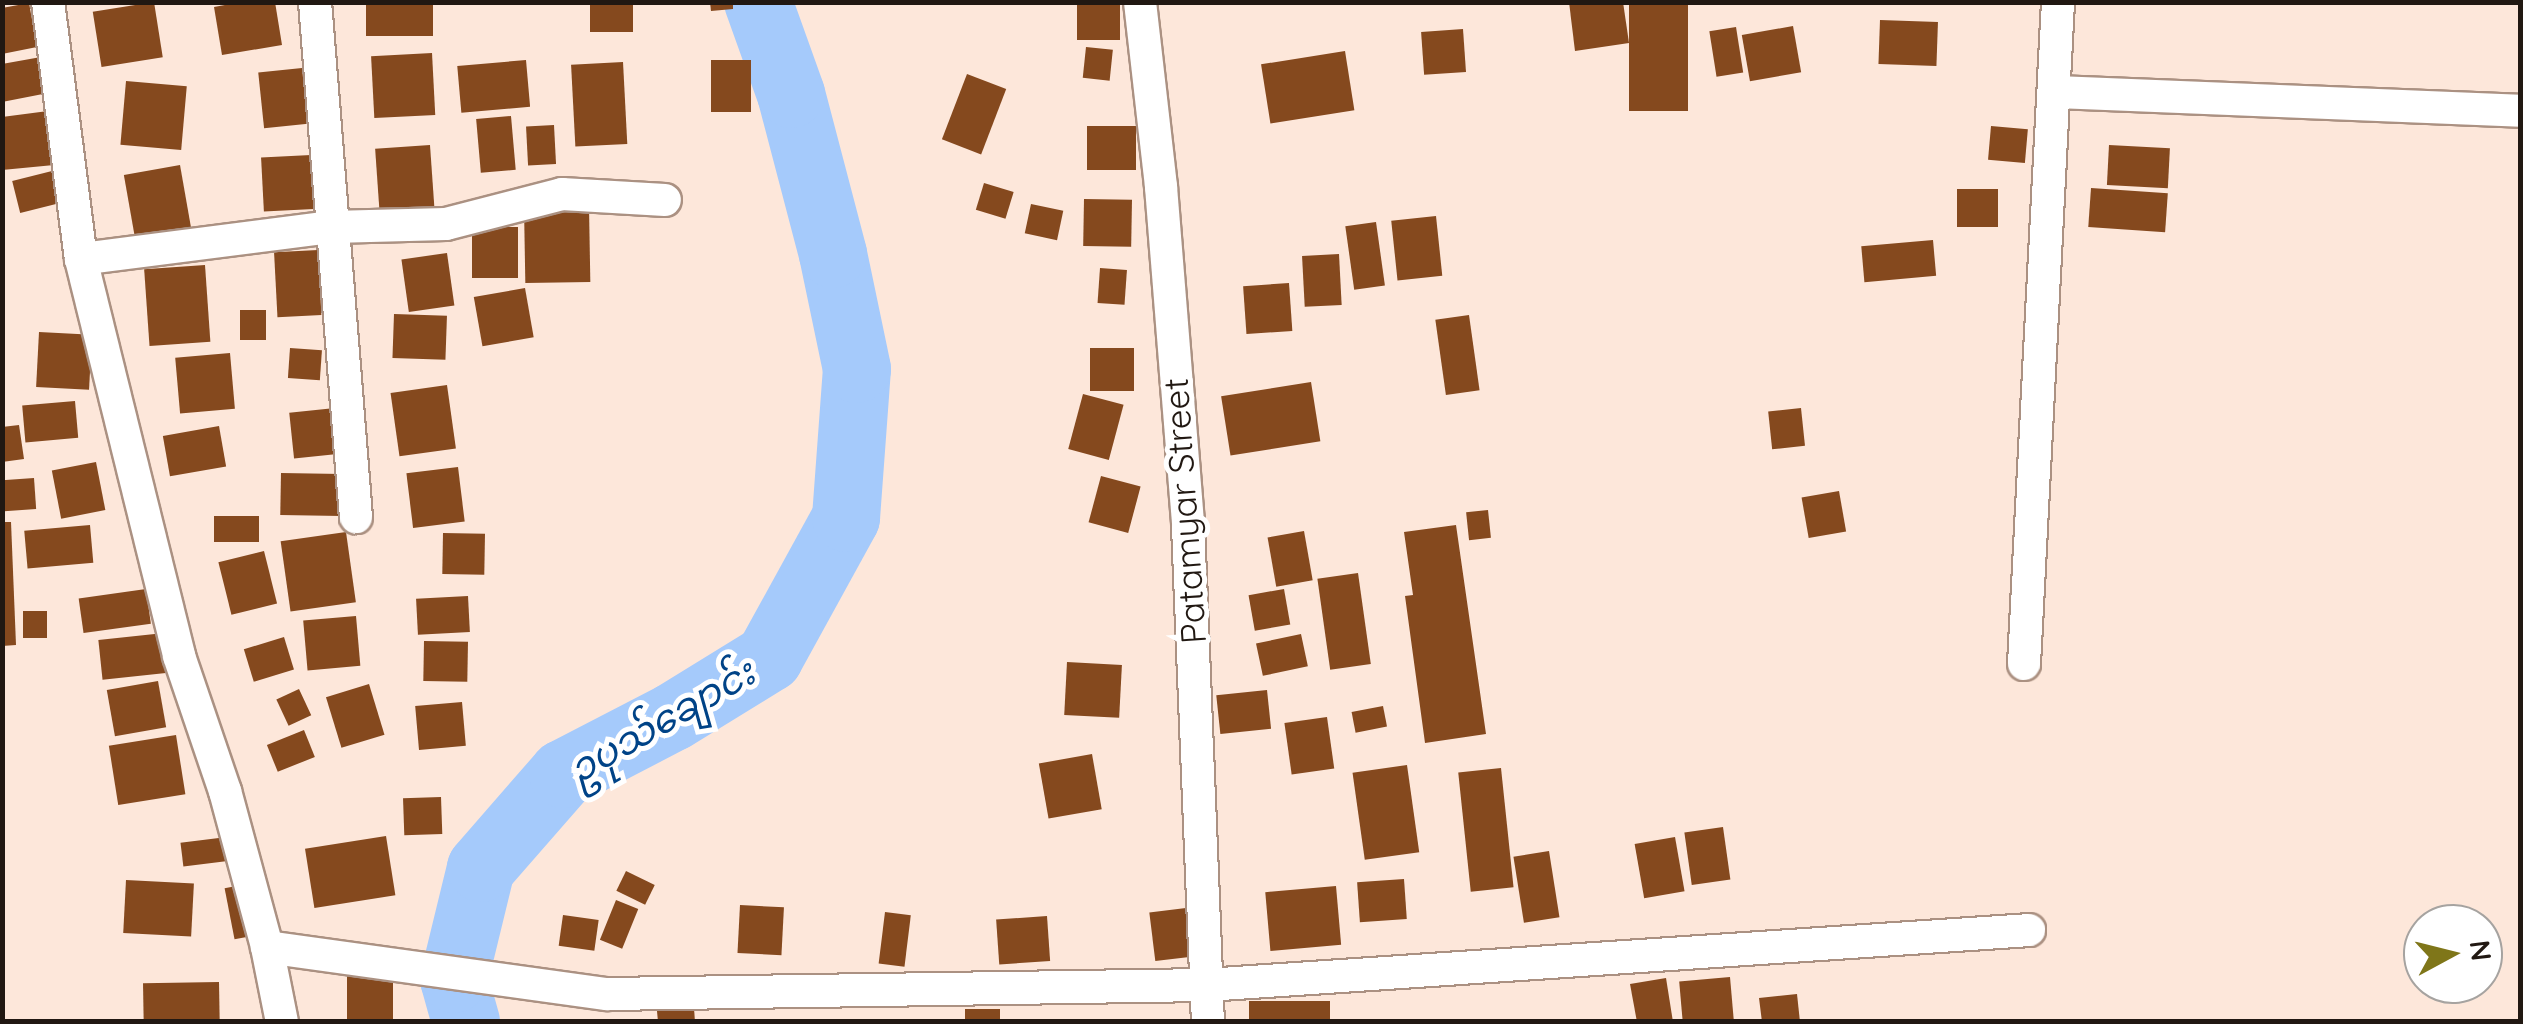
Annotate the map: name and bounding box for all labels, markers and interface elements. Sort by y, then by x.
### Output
street label: Patamyar Street [1154,377,1214,645]
water label: ဥပုသ်ချောင်း [560,649,762,793]
north arrow [2403,904,2503,1004]
text: N [2463,938,2500,963]

